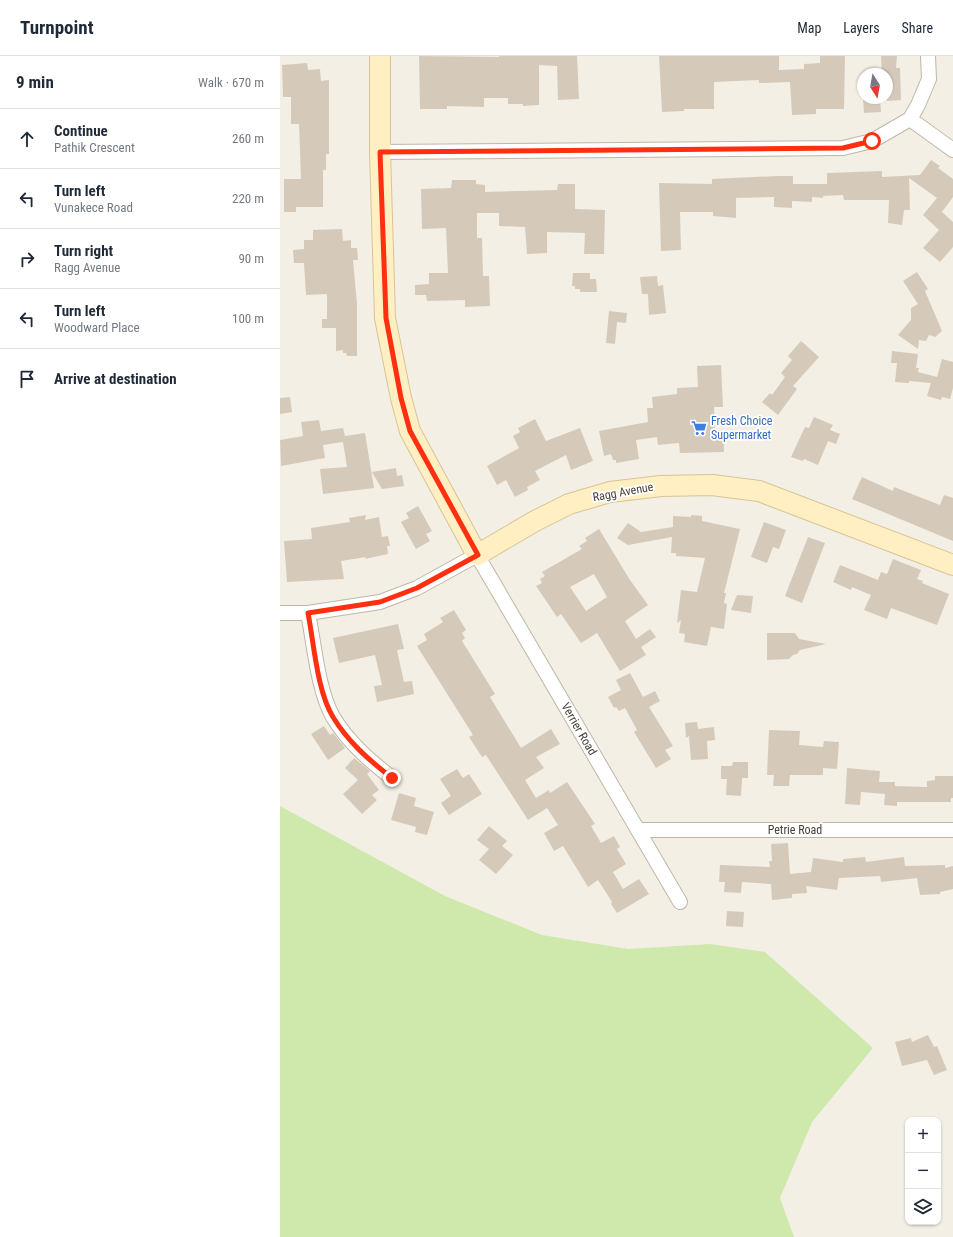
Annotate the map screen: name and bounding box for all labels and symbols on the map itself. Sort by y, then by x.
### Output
north arrow [857,68,893,104]
route start [863,132,881,150]
place label: Fresh Choice Supermarket [711,414,773,442]
supermarket icon: Fresh Choice Supermarket [690,419,708,437]
street label: Ragg Avenue [592,480,655,504]
street label: Verrier Road [558,700,600,758]
route end [383,769,401,787]
street label: Petrie Road [768,823,822,837]

